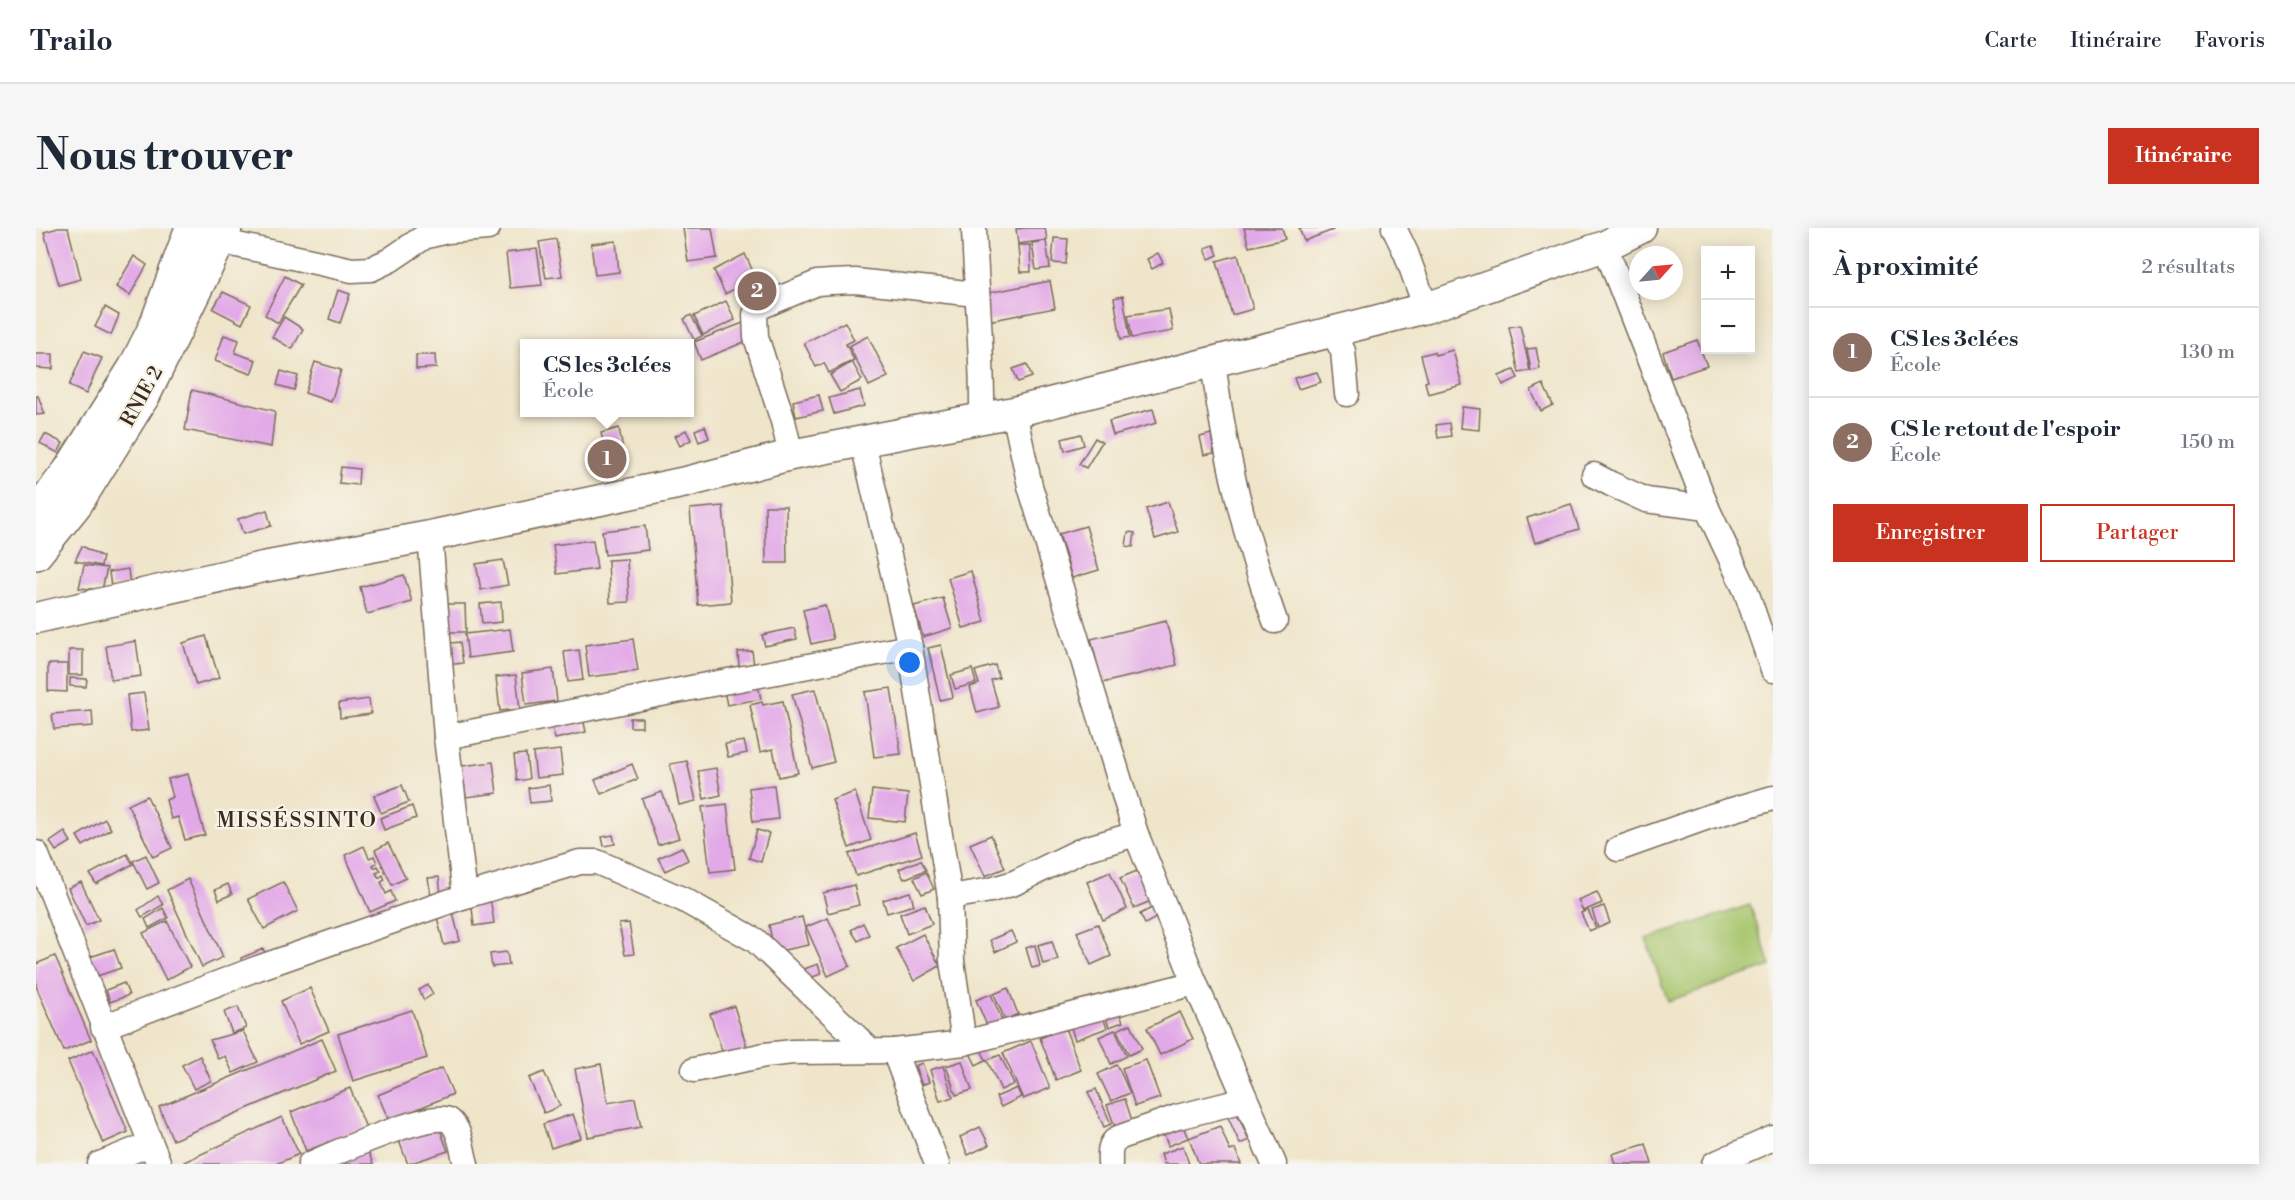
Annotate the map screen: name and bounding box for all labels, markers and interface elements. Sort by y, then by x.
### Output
text: Trailo [30,24,113,59]
text: Carte [1985,28,2037,54]
text: Itinéraire [2070,28,2162,54]
text: Favoris [2195,28,2265,54]
button: Itinéraire [2108,128,2259,184]
text: Nous trouver [36,130,294,183]
north arrow [1629,246,1683,300]
map controls [1701,246,1755,354]
button: + [1701,246,1755,300]
text: À proximité [1833,251,1978,283]
text: 2 résultats [2141,255,2235,280]
pin: 2 [738,268,776,314]
button: − [1701,300,1755,354]
text: CS les 3clées [1890,326,2019,353]
popup [520,339,694,417]
text: 1 [1848,340,1857,365]
text: 130 m [2180,340,2235,365]
text: CS les 3clées [543,352,671,379]
text: École [1890,353,1941,378]
street label: RNIE 2 [115,362,169,431]
text: École [543,379,594,404]
text: CS le retout de l'espoir [1890,416,2121,443]
text: 2 [1846,430,1859,455]
text: 150 m [2180,430,2235,455]
pin: 1 [588,436,626,482]
text: École [1890,443,1941,468]
button: Enregistrer [1833,504,2028,562]
button: Partager [2040,504,2235,562]
your location [895,648,924,677]
district label: MISSÉSSINTO [216,806,378,834]

